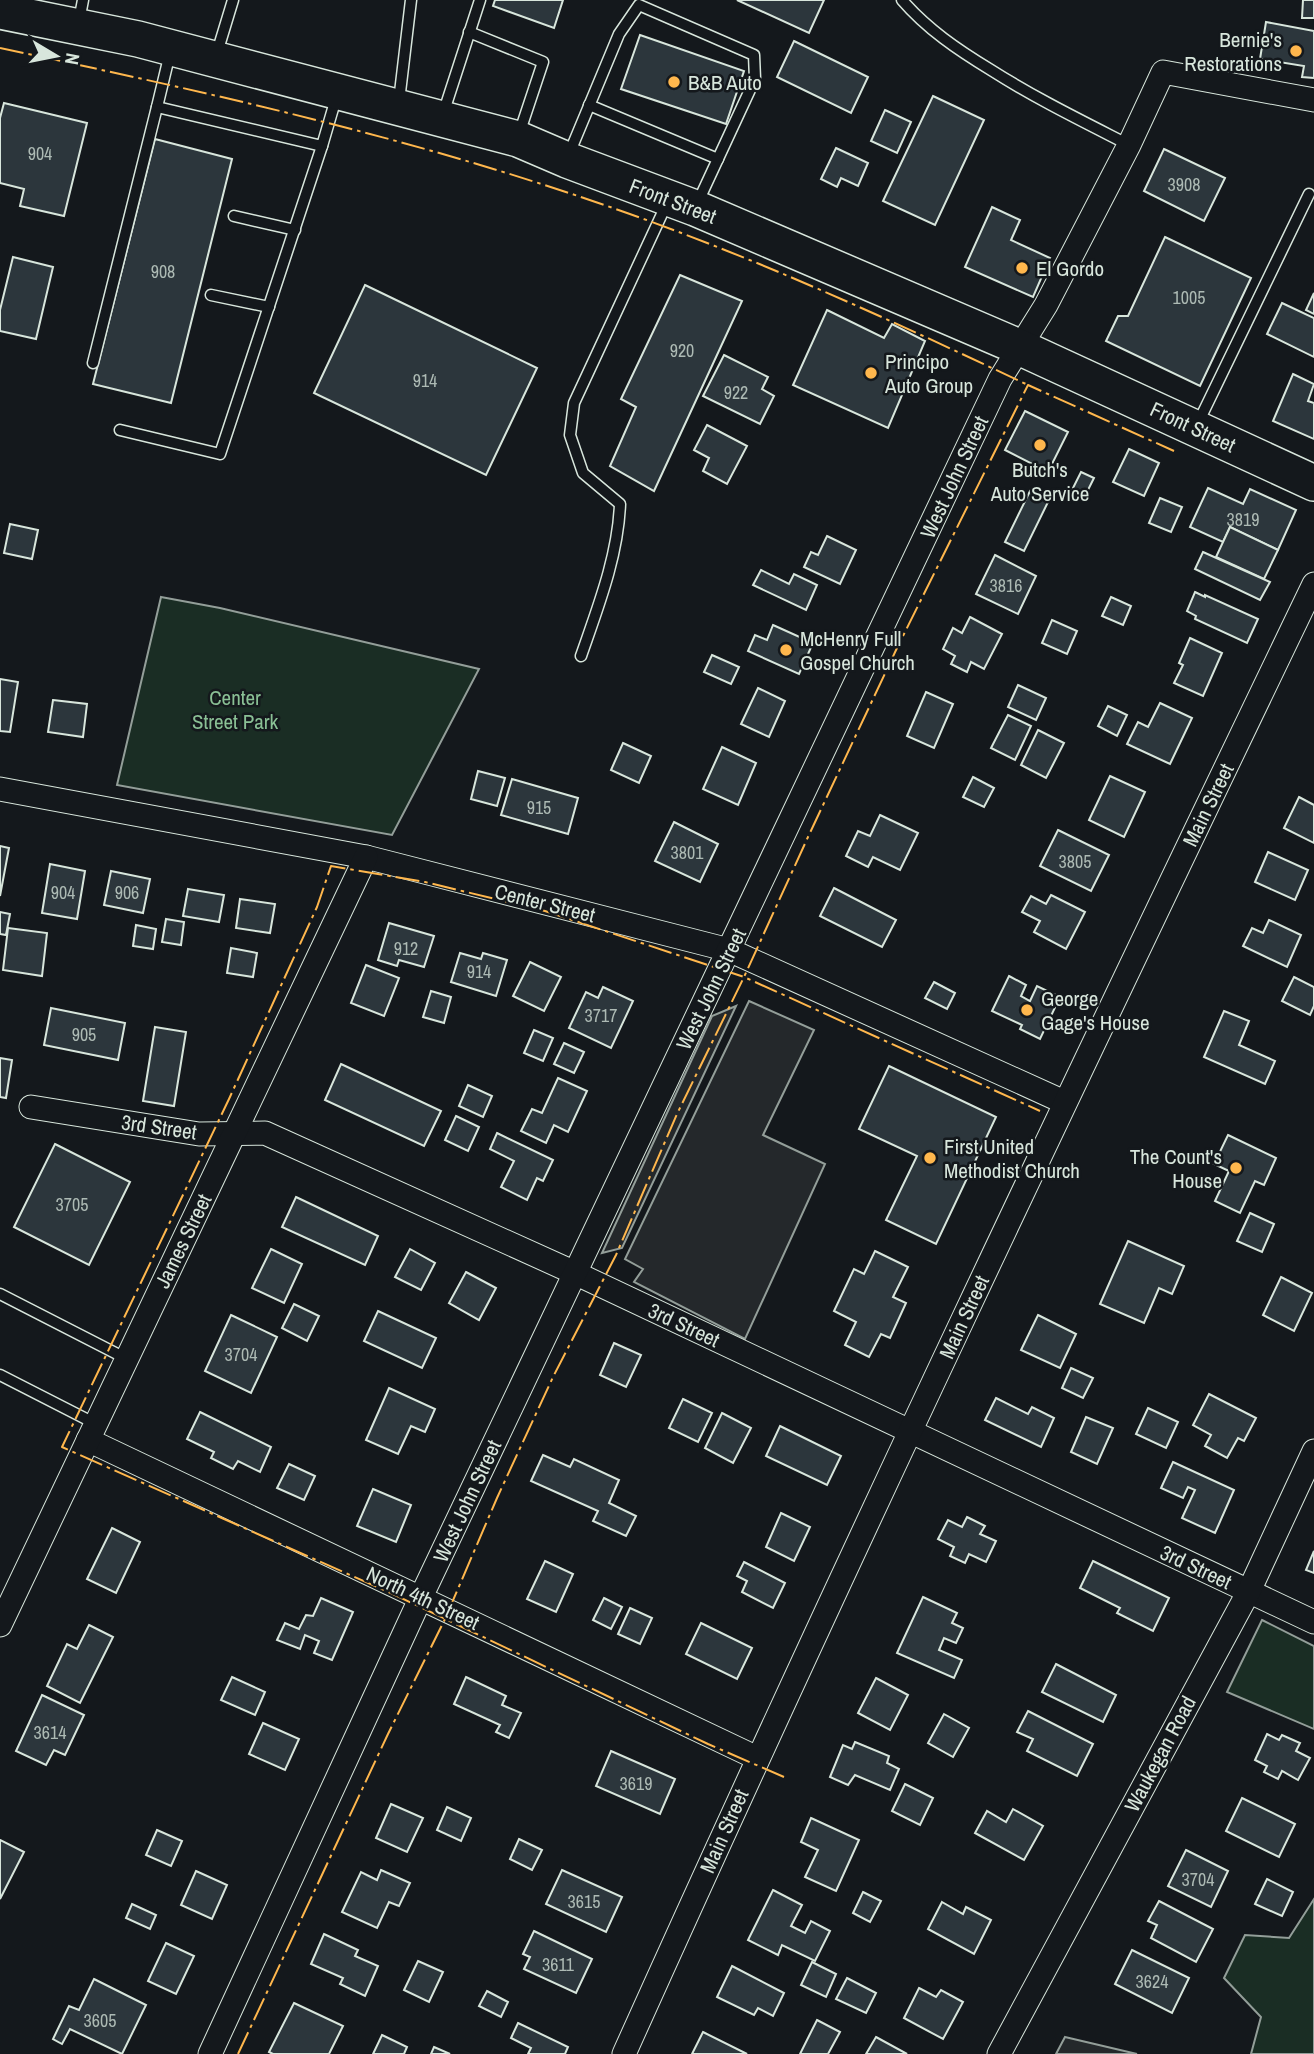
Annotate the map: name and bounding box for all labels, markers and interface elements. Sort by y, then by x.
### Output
north arrow [21,21,91,91]
place label: Bernie's Restorations [1184,25,1282,78]
marker: Bernie's Restorations [1288,43,1304,59]
text: N [59,51,87,67]
place label: B&B Auto [688,68,762,97]
marker: B&B Auto [666,74,682,90]
house number: 904 [28,141,52,166]
street label: Front Street [625,171,721,231]
house number: 3908 [1168,172,1200,197]
place label: El Gordo [1036,254,1104,283]
house number: 908 [151,259,175,284]
marker: El Gordo [1014,260,1030,276]
house number: 1005 [1173,285,1205,310]
house number: 920 [670,338,694,363]
place label: Principo Auto Group [884,347,973,400]
marker: Principo Auto Group [863,365,879,381]
house number: 914 [413,368,437,393]
house number: 922 [724,380,748,405]
street label: Front Street [1146,395,1241,459]
street label: West John Street [913,411,995,543]
marker: Butch's Auto Service [1032,437,1048,453]
place label: Butch's Auto Service [990,455,1089,508]
house number: 3819 [1227,507,1259,532]
house number: 3816 [990,573,1022,598]
place label: McHenry Full Gospel Church [800,624,915,677]
marker: McHenry Full Gospel Church [778,642,794,658]
park label: Center Street Park [192,683,278,736]
street label: Main Street [1175,758,1241,851]
house number: 915 [527,795,551,820]
house number: 3801 [671,840,704,865]
house number: 3805 [1059,849,1091,874]
street label: Center Street [492,877,598,930]
house number: 904 [51,880,75,905]
house number: 906 [115,880,139,905]
street label: West John Street [669,923,753,1055]
house number: 912 [394,936,418,961]
house number: 914 [467,959,491,984]
place label: George Gage's House [1041,984,1150,1037]
marker: George Gage's House [1019,1002,1035,1018]
house number: 3717 [585,1003,617,1028]
house number: 905 [72,1022,96,1047]
street label: 3rd Street [120,1107,199,1147]
place label: First United Methodist Church [944,1132,1080,1185]
place label: The Count's House [1130,1142,1222,1195]
marker: First United Methodist Church [922,1150,938,1166]
marker: The Count's House [1228,1160,1244,1176]
street label: James Street [148,1189,218,1293]
house number: 3705 [56,1192,88,1217]
street label: Main Street [932,1270,996,1363]
street label: 3rd Street [644,1296,725,1354]
house number: 3704 [225,1342,257,1367]
street label: West John Street [426,1435,508,1567]
street label: 3rd Street [1156,1538,1237,1596]
street label: North 4th Street [362,1559,484,1637]
street label: Waukegan Road [1117,1691,1203,1817]
house number: 3614 [34,1720,66,1745]
house number: 3619 [620,1771,652,1796]
street label: Main Street [693,1784,755,1878]
house number: 3704 [1182,1867,1214,1892]
house number: 3615 [568,1889,600,1914]
house number: 3611 [542,1952,575,1977]
house number: 3624 [1136,1969,1168,1994]
house number: 3605 [84,2008,116,2033]

